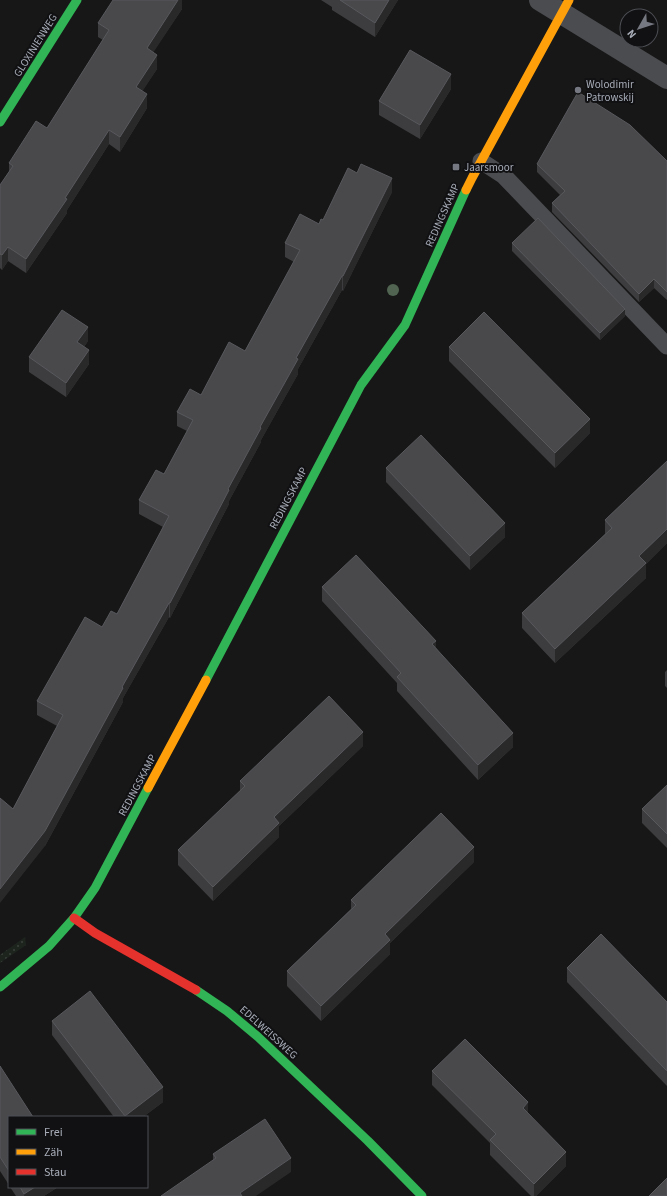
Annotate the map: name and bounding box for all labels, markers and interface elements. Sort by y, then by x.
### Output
north arrow [619,8,659,48]
street label: GLOXINIENWEG [10,11,61,80]
text: N [623,26,640,42]
place label: Wolodimir Patrowskij [586,77,634,105]
marker: Wolodimir Patrowskij [573,85,583,95]
place label: Jaarsmoor [464,160,514,175]
marker: Jaarsmoor [451,162,461,172]
street label: REDINGSKAMP [422,181,463,249]
street label: REDINGSKAMP [266,465,311,532]
street label: REDINGSKAMP [115,752,160,819]
street label: EDELWEISSWEG [236,1002,301,1063]
legend [8,1116,148,1188]
text: Frei [44,1124,63,1141]
text: Zäh [44,1144,63,1161]
text: Stau [44,1164,67,1181]

